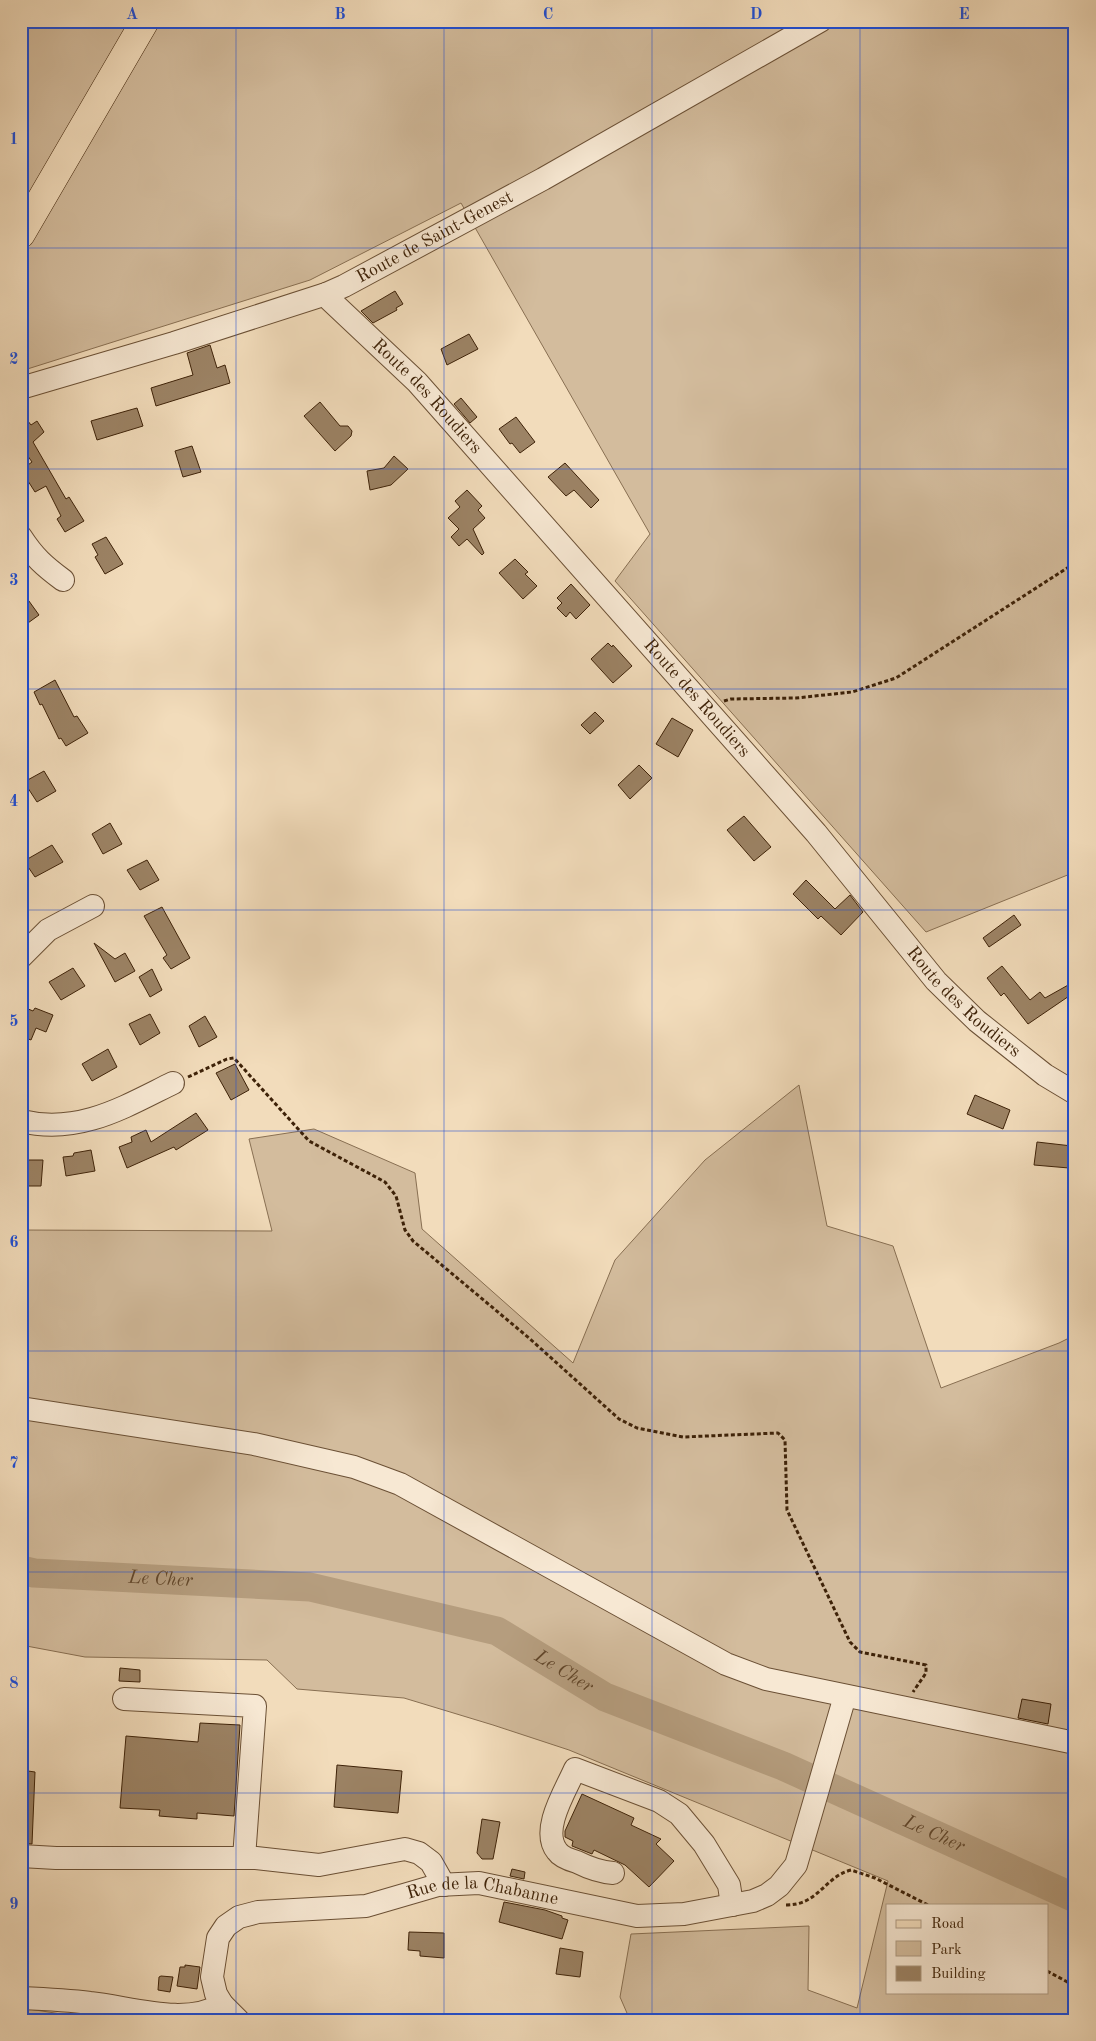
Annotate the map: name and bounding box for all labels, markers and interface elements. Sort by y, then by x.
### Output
text: A [126,7,138,23]
text: B [334,7,346,23]
text: C [543,7,553,23]
text: D [750,7,762,23]
text: E [958,7,970,23]
text: 1 [9,132,19,148]
street label: Route de Saint-Genest [354,188,516,287]
street label: Route des Roudiers [368,336,485,458]
text: 2 [9,352,19,368]
text: 3 [9,573,19,589]
street label: Route des Roudiers [640,636,754,761]
text: 4 [9,794,19,810]
street label: Route des Roudiers [903,944,1024,1061]
text: 5 [9,1014,19,1030]
text: 6 [9,1235,19,1251]
text: 7 [9,1456,19,1472]
water label: Le Cher [127,1568,194,1591]
water label: Le Cher [530,1646,597,1697]
text: 8 [9,1676,19,1692]
water label: Le Cher [900,1812,968,1857]
street label: Rue de la Chabanne [404,1874,560,1908]
text: 9 [9,1897,19,1913]
legend [886,1904,1048,1994]
text: Road [931,1917,965,1932]
text: Park [931,1943,962,1958]
text: Building [931,1967,986,1982]

